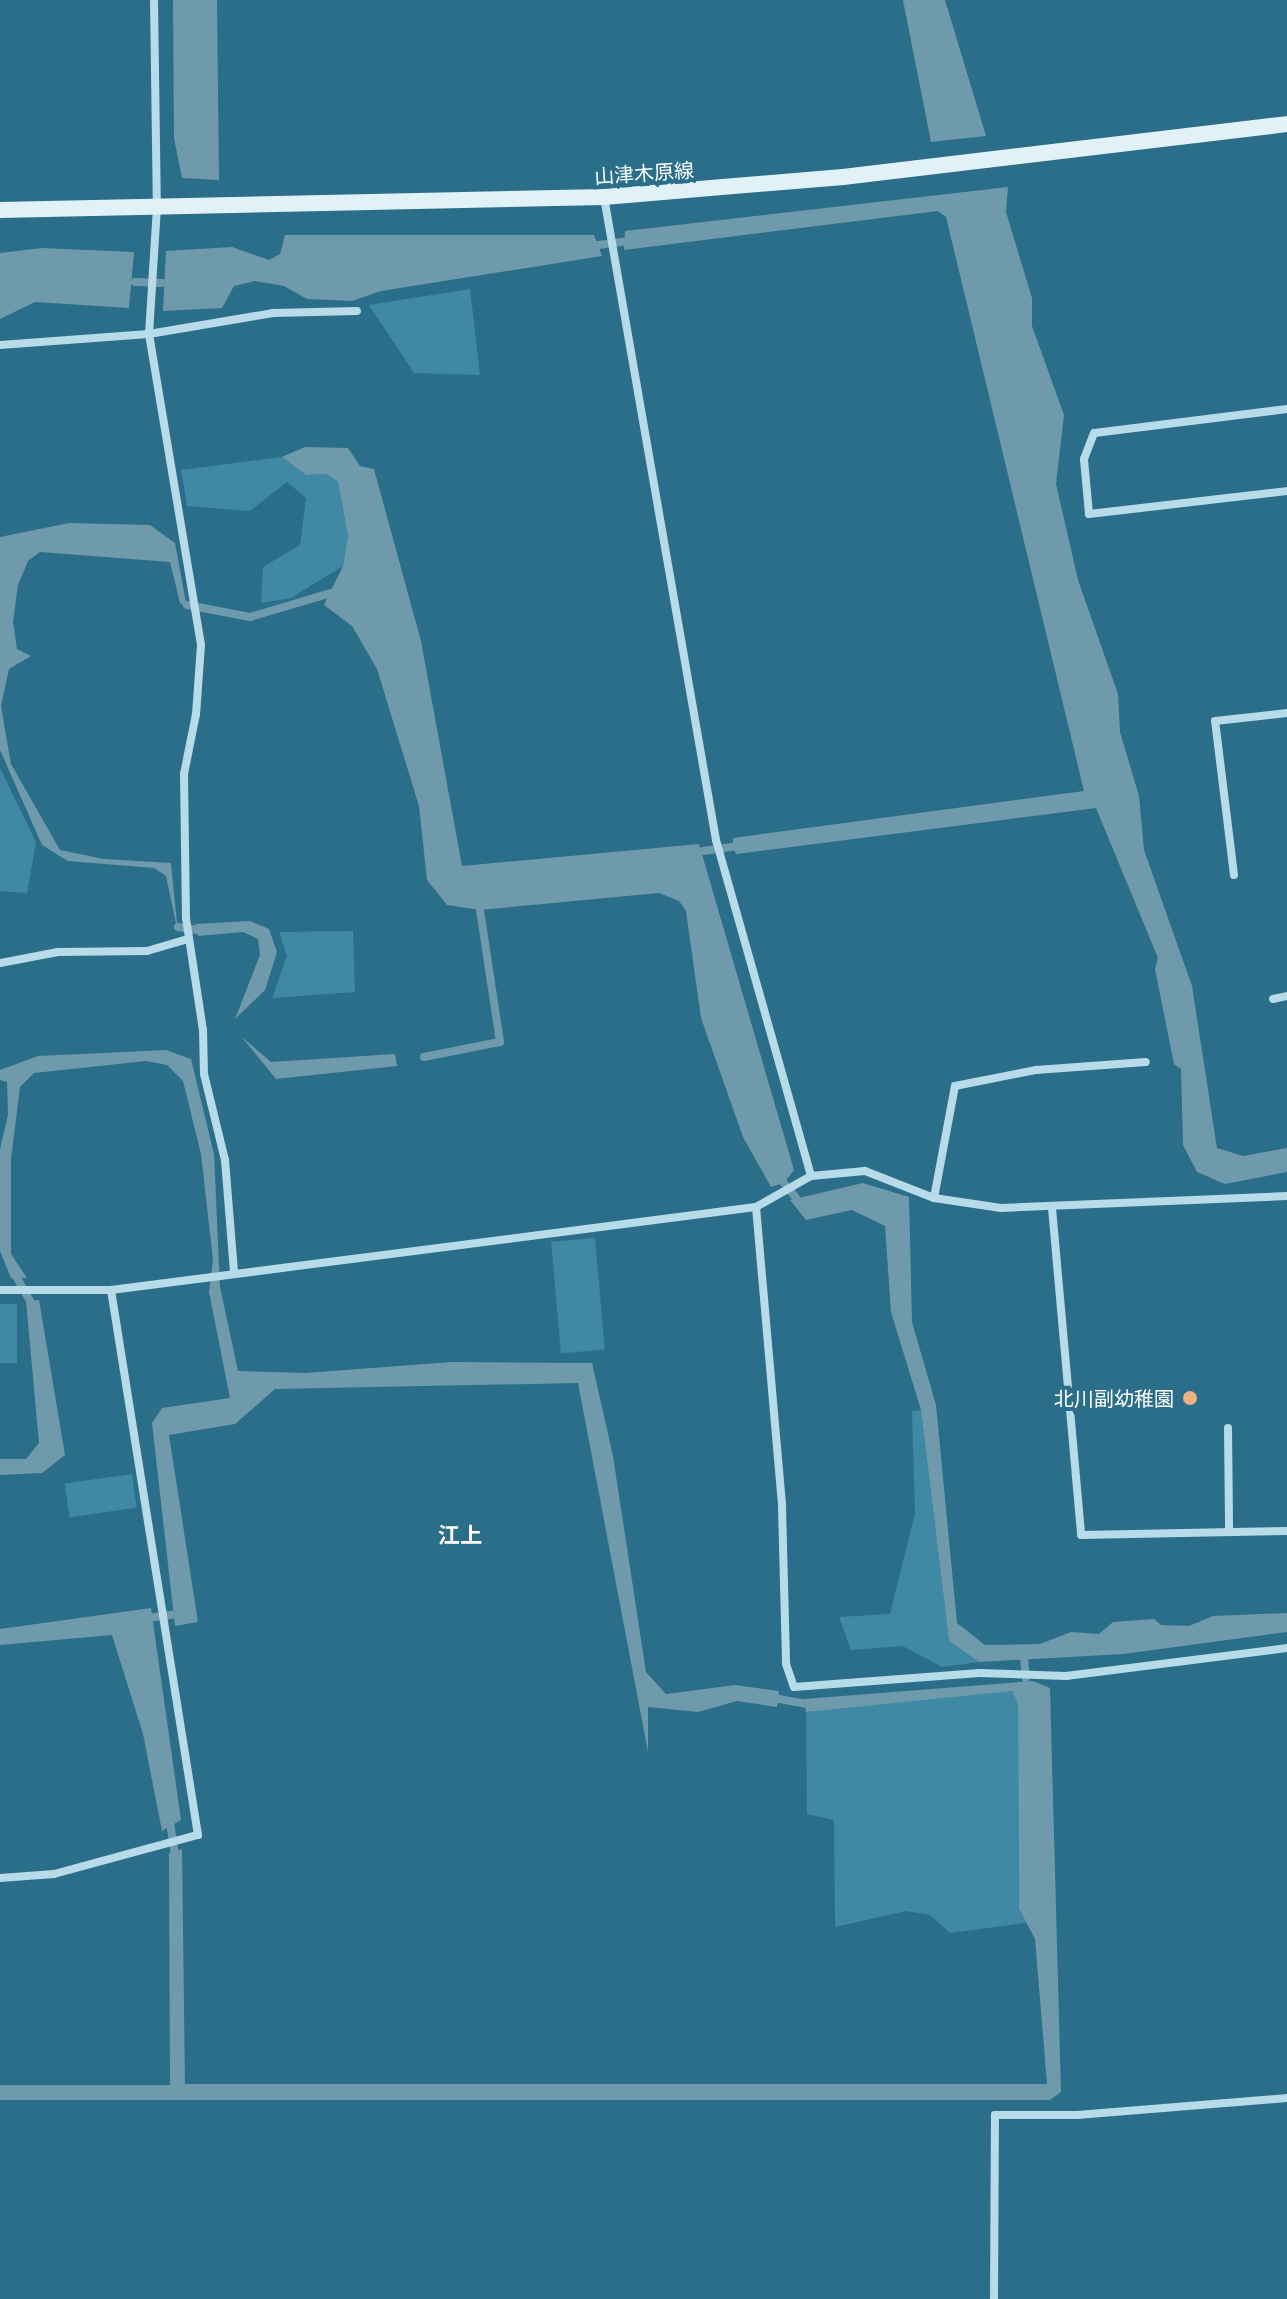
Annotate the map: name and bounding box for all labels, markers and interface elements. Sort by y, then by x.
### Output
street label: 山津木原線 [593,158,695,188]
place label: 北川副幼稚園 [1054,1386,1174,1410]
marker: 北川副幼稚園 [1181,1389,1199,1407]
district label: 江上 [438,1522,482,1548]

